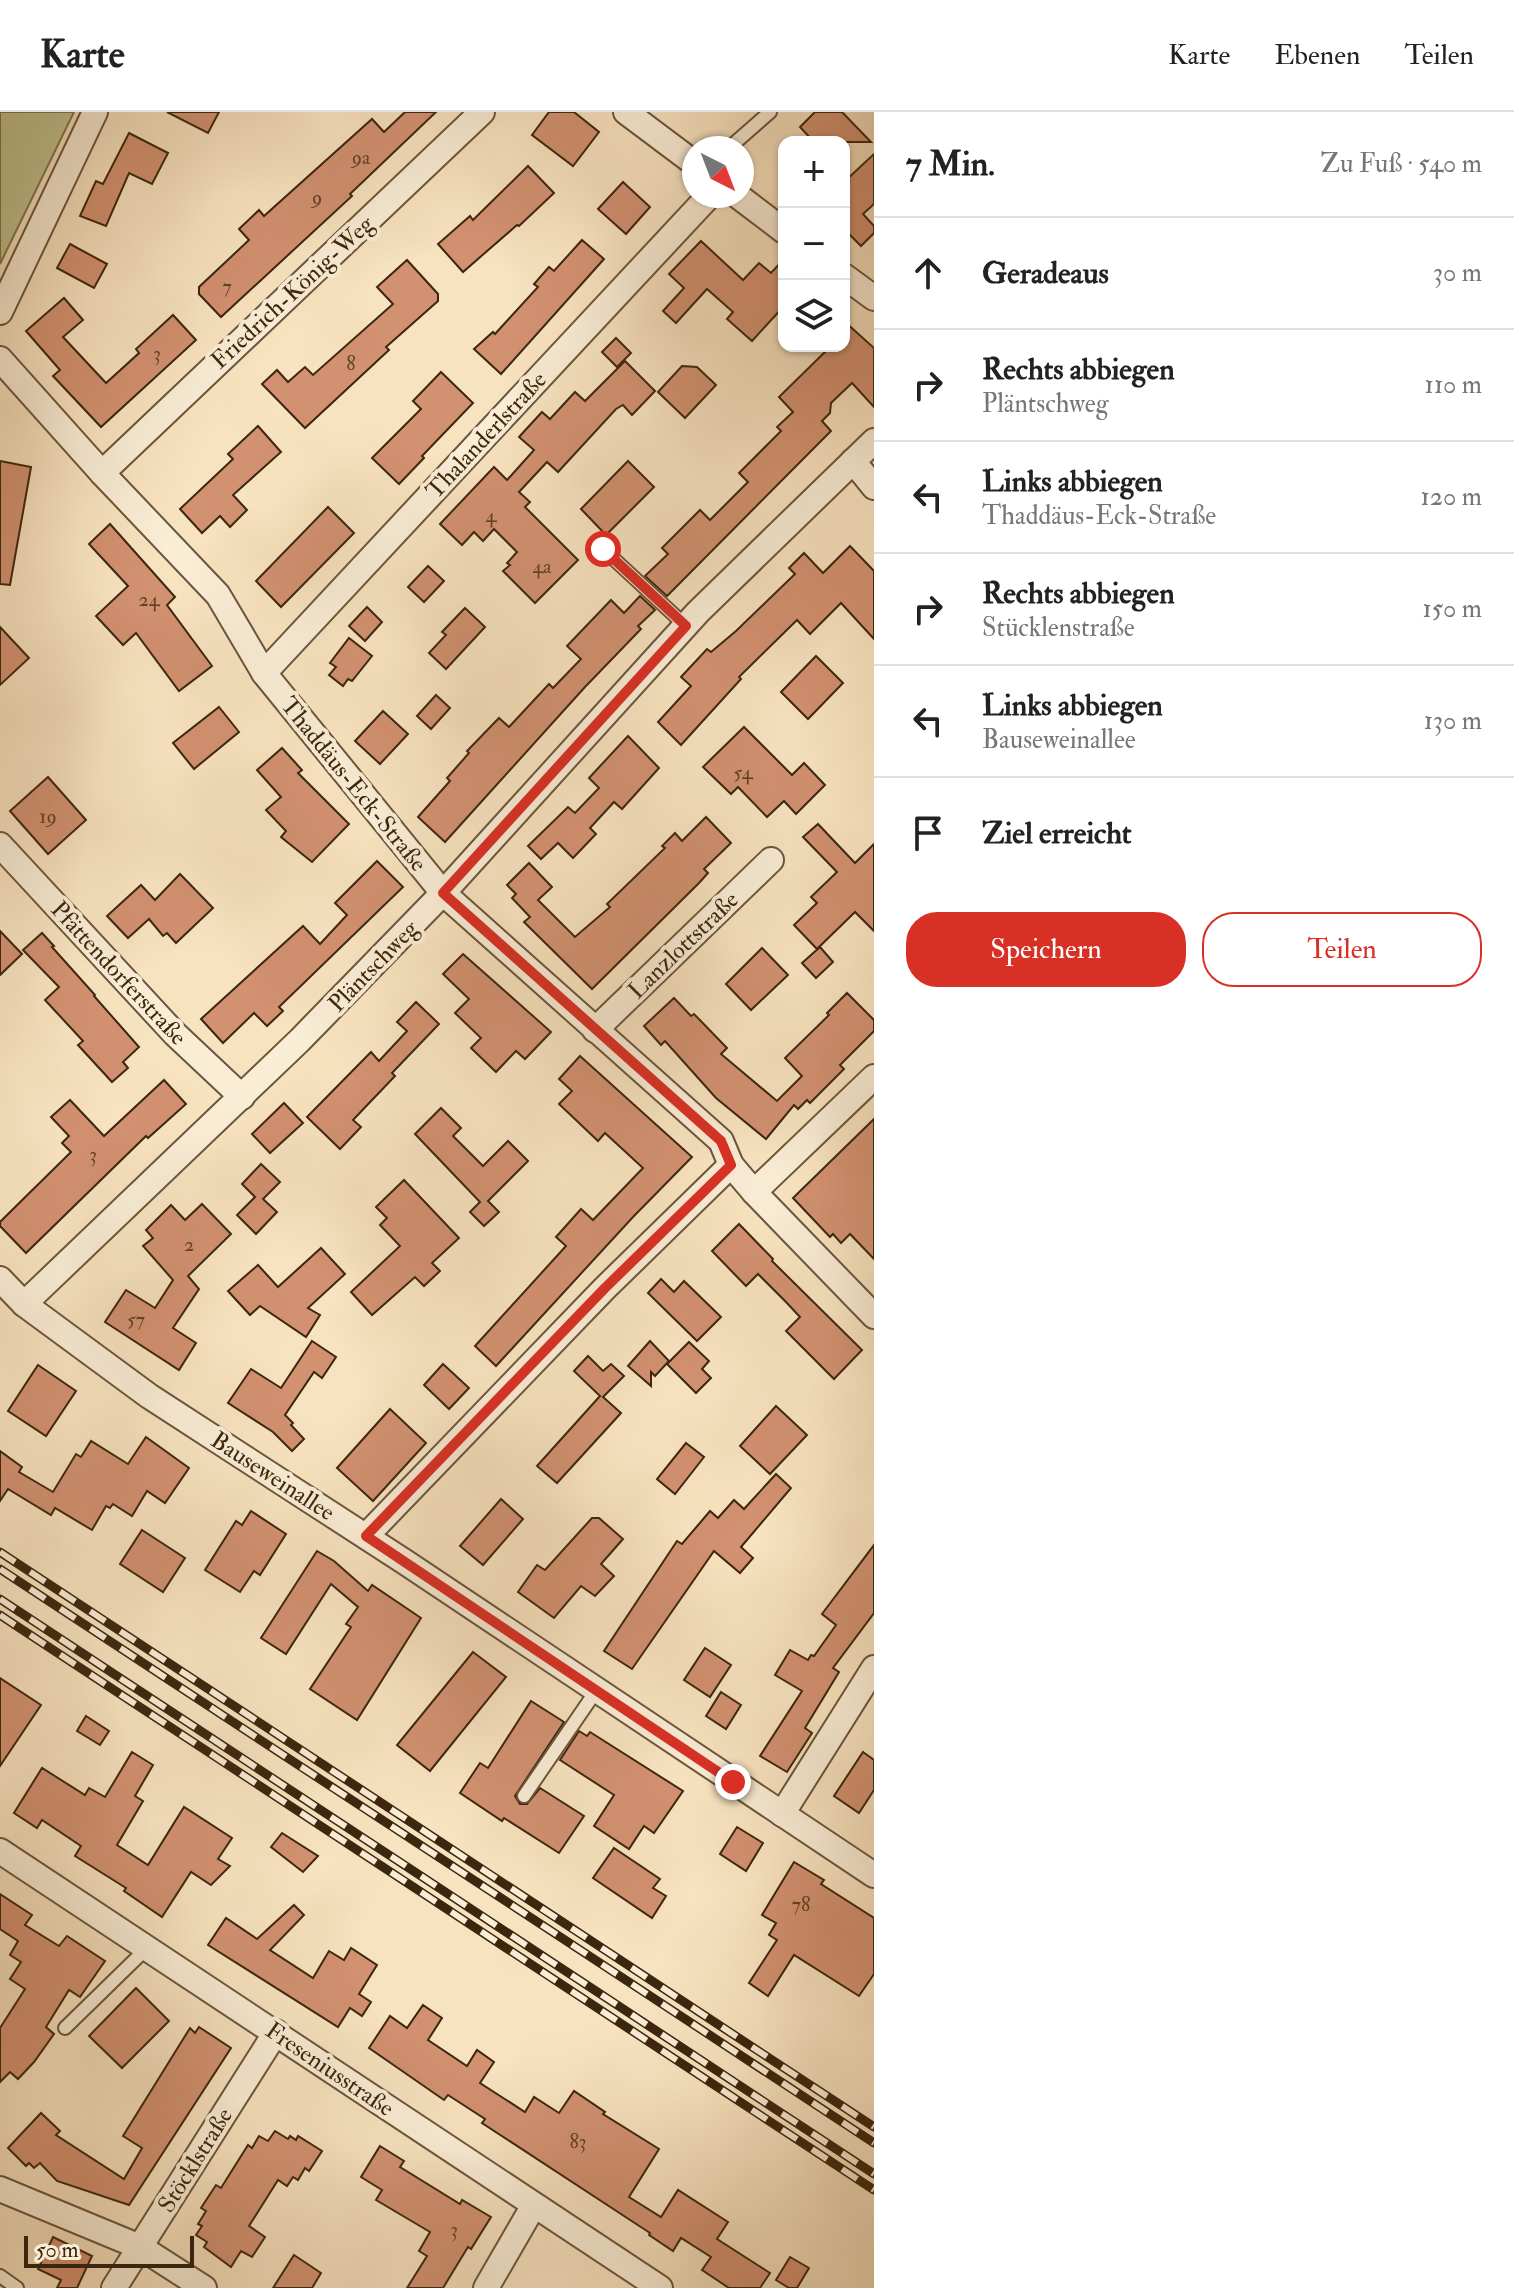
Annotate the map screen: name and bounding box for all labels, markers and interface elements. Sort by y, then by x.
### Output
text: Karte [40,31,125,79]
text: Karte [1168,38,1230,73]
text: Ebenen [1274,38,1360,73]
text: Teilen [1404,38,1474,73]
north arrow [682,136,754,208]
map controls [778,136,850,352]
button: + [778,136,850,208]
text: 7 Min. [906,143,995,186]
house number: 9a [350,145,371,170]
text: Zu Fuß · 540 m [1321,148,1482,180]
house number: 9 [310,185,322,210]
street label: Friedrich-König-Weg [204,208,381,376]
button: − [778,208,850,280]
icon: ahead [906,251,950,295]
text: Geradeaus [982,255,1109,292]
text: 30 m [1433,257,1482,289]
house number: 7 [222,274,232,299]
button: layers [778,280,850,352]
house number: 3 [153,341,161,366]
house number: 8 [346,351,356,376]
text: Rechts abbiegen [982,351,1175,388]
icon: right [906,363,950,407]
street label: Thalanderlstraße [419,365,553,506]
text: 110 m [1425,369,1482,401]
text: Pläntschweg [982,388,1108,420]
text: Links abbiegen [982,463,1163,500]
icon: left [906,475,950,519]
text: 120 m [1421,481,1482,513]
text: Thaddäus-Eck-Straße [982,500,1216,532]
house number: 4 [486,503,498,528]
route start [585,531,621,567]
house number: 4a [532,554,552,579]
text: Rechts abbiegen [982,575,1175,612]
house number: 24 [139,587,161,612]
icon: right [906,587,950,631]
text: 150 m [1423,593,1482,625]
text: Stücklenstraße [982,612,1135,644]
text: Links abbiegen [982,687,1163,724]
street label: Thaddäus-Eck-Straße [274,691,434,878]
icon: left [906,699,950,743]
text: 130 m [1424,705,1482,737]
text: Bauseweinallee [982,724,1136,756]
house number: 54 [733,760,754,785]
house number: 19 [39,804,57,829]
icon: arrive [906,811,950,855]
text: Ziel erreicht [982,815,1131,852]
street label: Lanzlottstraße [621,885,745,1006]
street label: Pfättendorferstraße [44,895,193,1052]
button: Speichern [906,912,1186,987]
button: Teilen [1202,912,1482,987]
street label: Pläntschweg [322,913,426,1019]
house number: 3 [89,1142,97,1167]
house number: 2 [184,1232,194,1257]
house number: 57 [127,1307,145,1332]
street label: Bauseweinallee [205,1425,341,1528]
route end [715,1764,751,1800]
house number: 78 [792,1892,810,1917]
street label: Freseniusstraße [259,2015,400,2124]
street label: Stöcklstraße [151,2102,240,2218]
house number: 83 [569,2129,587,2154]
house number: 3 [450,2217,458,2242]
scale bar [24,2232,194,2268]
text: 50 m [36,2236,78,2264]

